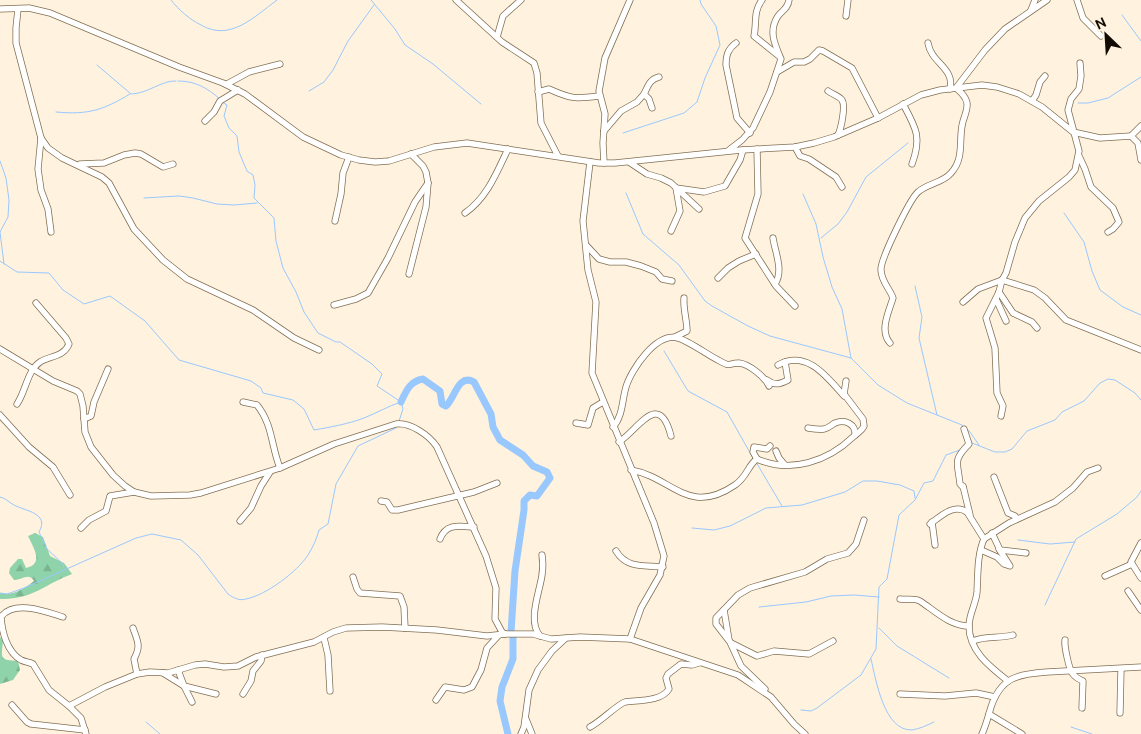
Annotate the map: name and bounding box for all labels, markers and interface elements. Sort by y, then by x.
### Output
north arrow [1081,10,1131,60]
text: N [1092,14,1109,33]

